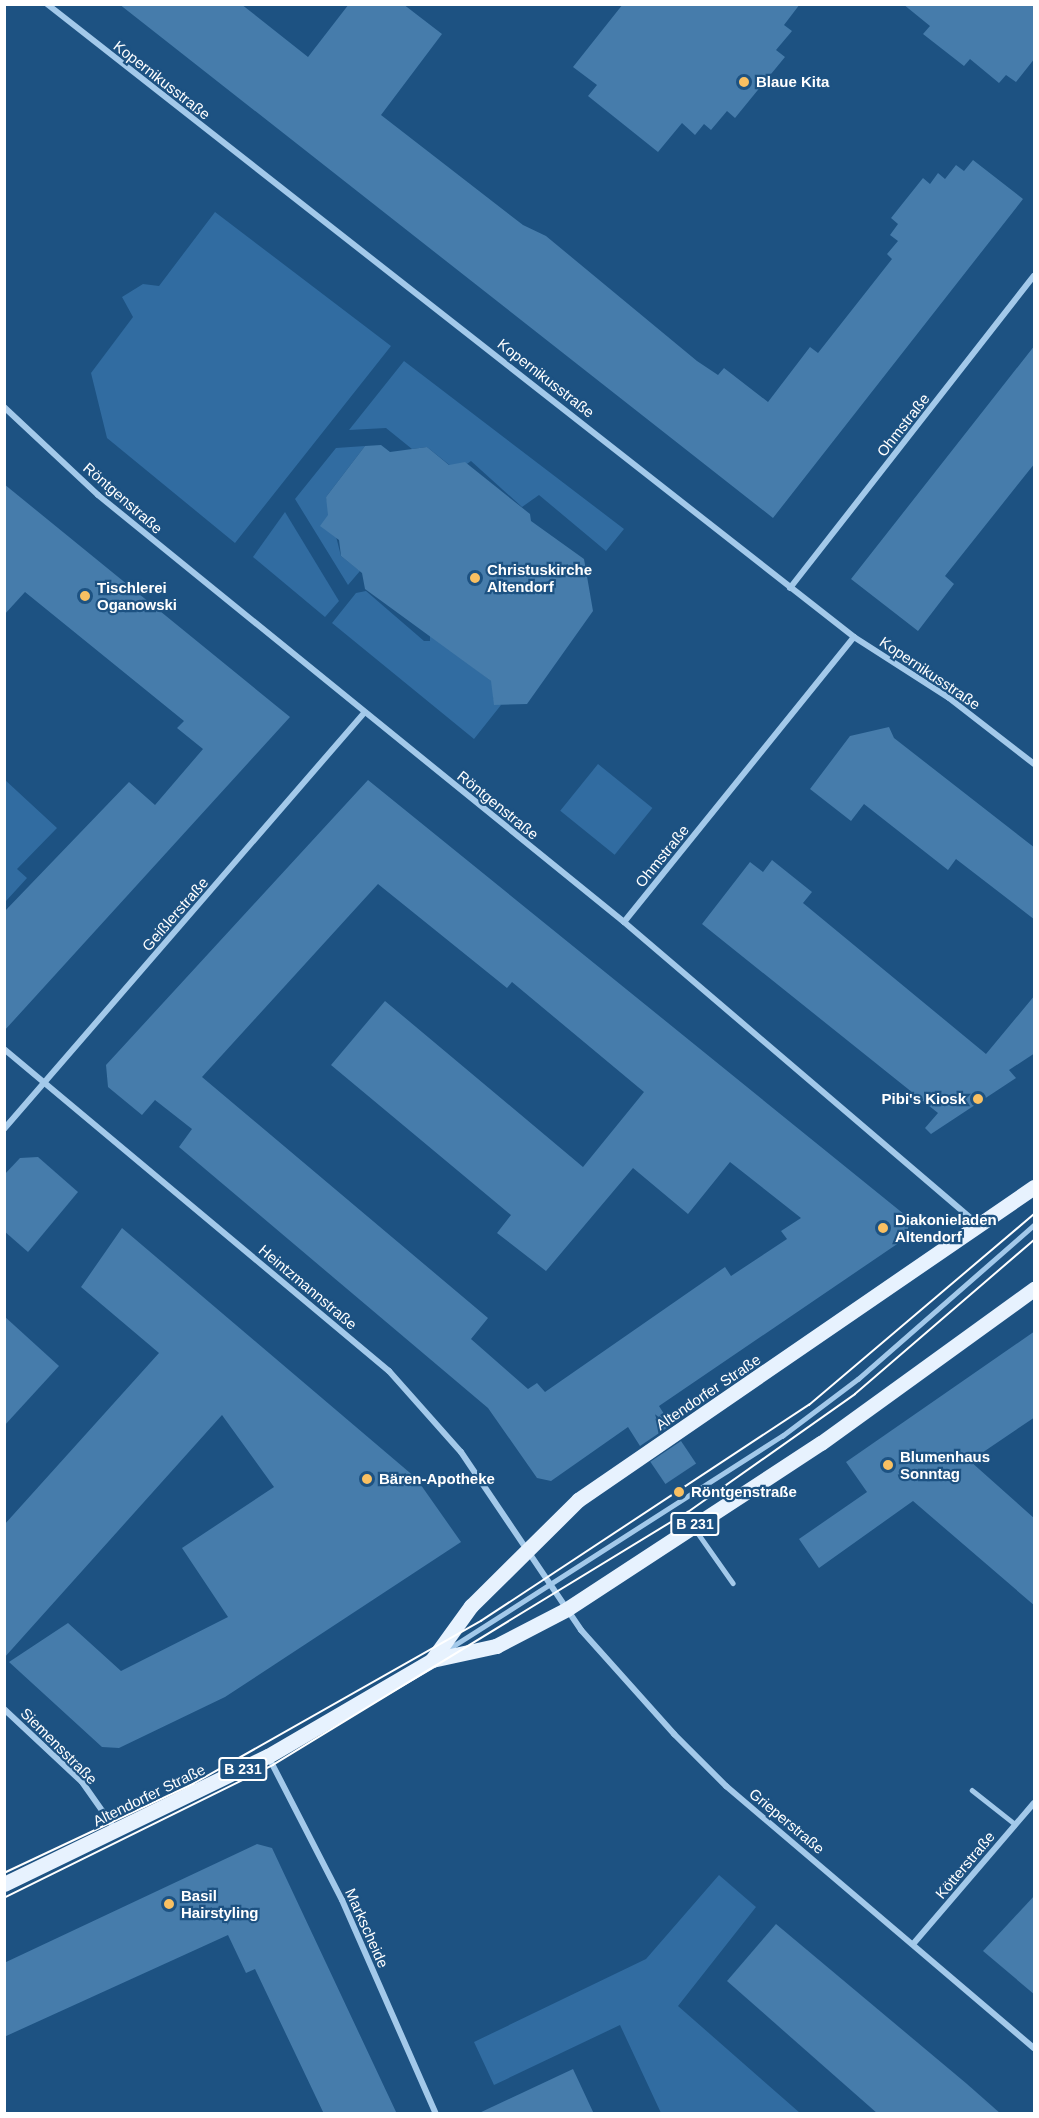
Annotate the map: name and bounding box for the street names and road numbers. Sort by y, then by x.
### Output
street label: Kopernikusstraße [110,37,214,123]
street label: Kopernikusstraße [494,335,598,421]
street label: Ohmstraße [873,390,933,460]
street label: Röntgenstraße [80,459,166,537]
street label: Kopernikusstraße [876,633,984,713]
street label: Röntgenstraße [454,767,542,843]
street label: Ohmstraße [631,821,693,891]
street label: Geißlerstraße [138,873,212,955]
street label: Heintzmannstraße [255,1241,361,1333]
street label: Altendorfer Straße [652,1350,764,1434]
road number: B 231 [670,1513,720,1535]
street label: Siemensstraße [17,1704,101,1788]
road number: B 231 [218,1758,268,1780]
street label: Altendorfer Straße [90,1760,208,1830]
street label: Grieperstraße [746,1784,828,1858]
street label: Kötterstraße [932,1828,998,1902]
street label: Markscheide [341,1885,393,1971]

